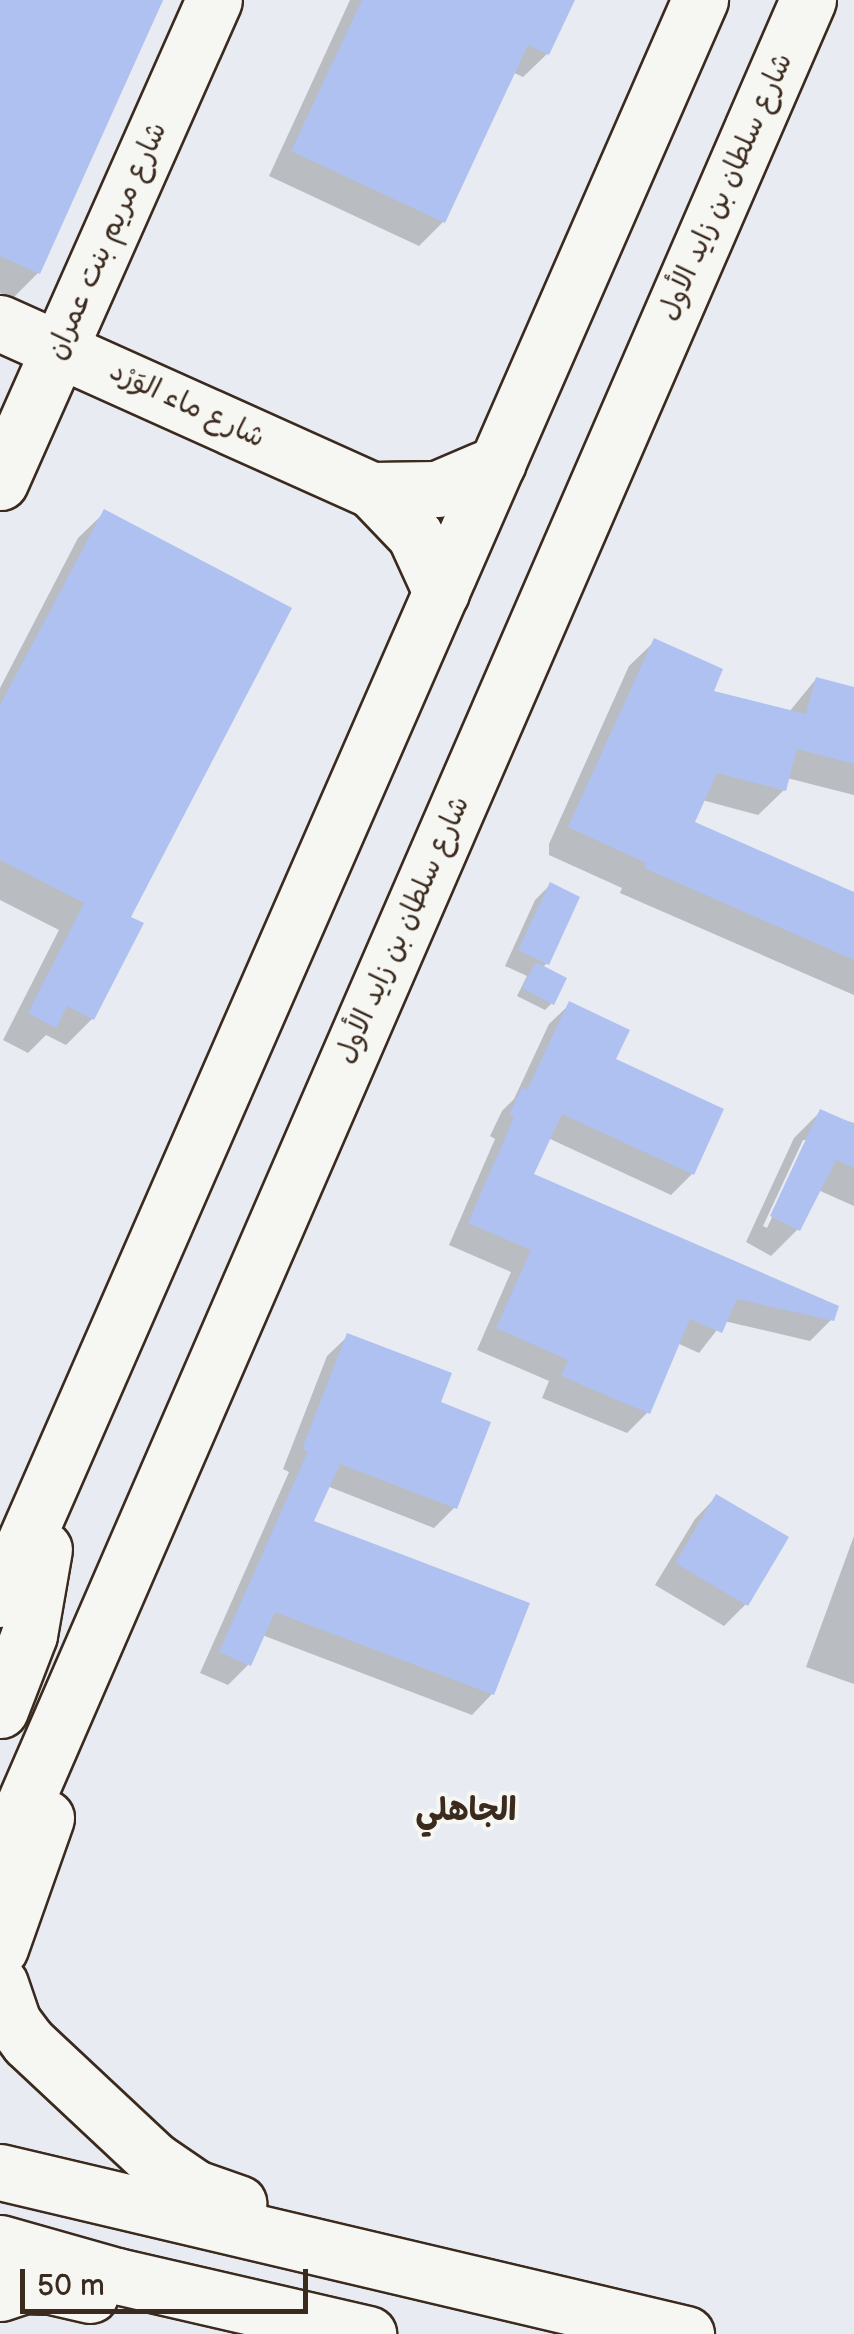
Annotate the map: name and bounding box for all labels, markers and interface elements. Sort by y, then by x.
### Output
street label: شارع سلطان بن زايد الأول [652,48,800,326]
street label: شارع مريم بنت عمران [40,117,174,365]
street label: شارع ماء الوَرْد [104,354,270,456]
street label: شارع سلطان بن زايد الأول [329,791,477,1069]
district label: الجاهلي [416,1792,516,1830]
scale bar [25,2249,312,2311]
text: 50 m [37,2268,105,2304]

